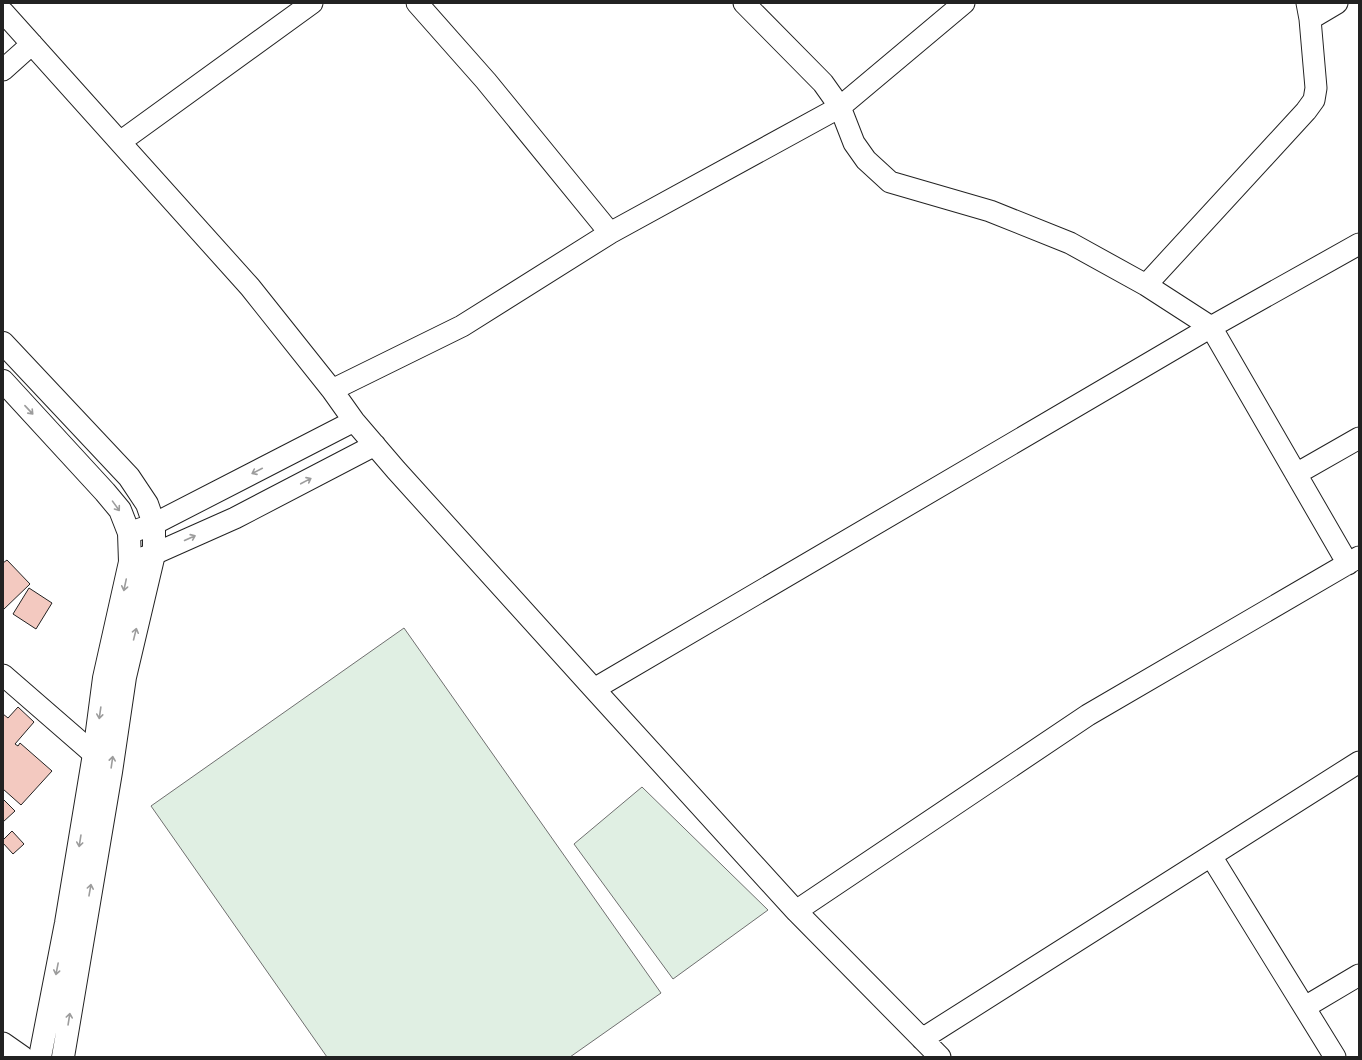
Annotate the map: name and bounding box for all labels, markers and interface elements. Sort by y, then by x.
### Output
one-way arrow [25,405,34,415]
one-way arrow [252,468,264,475]
one-way arrow [300,476,312,484]
one-way arrow [112,501,120,512]
one-way arrow [183,534,195,541]
one-way arrow [120,579,128,592]
one-way arrow [132,628,140,641]
one-way arrow [96,706,104,719]
one-way arrow [108,756,116,769]
one-way arrow [76,835,84,848]
one-way arrow [87,884,95,897]
one-way arrow [53,963,61,976]
one-way arrow [65,1012,73,1025]

